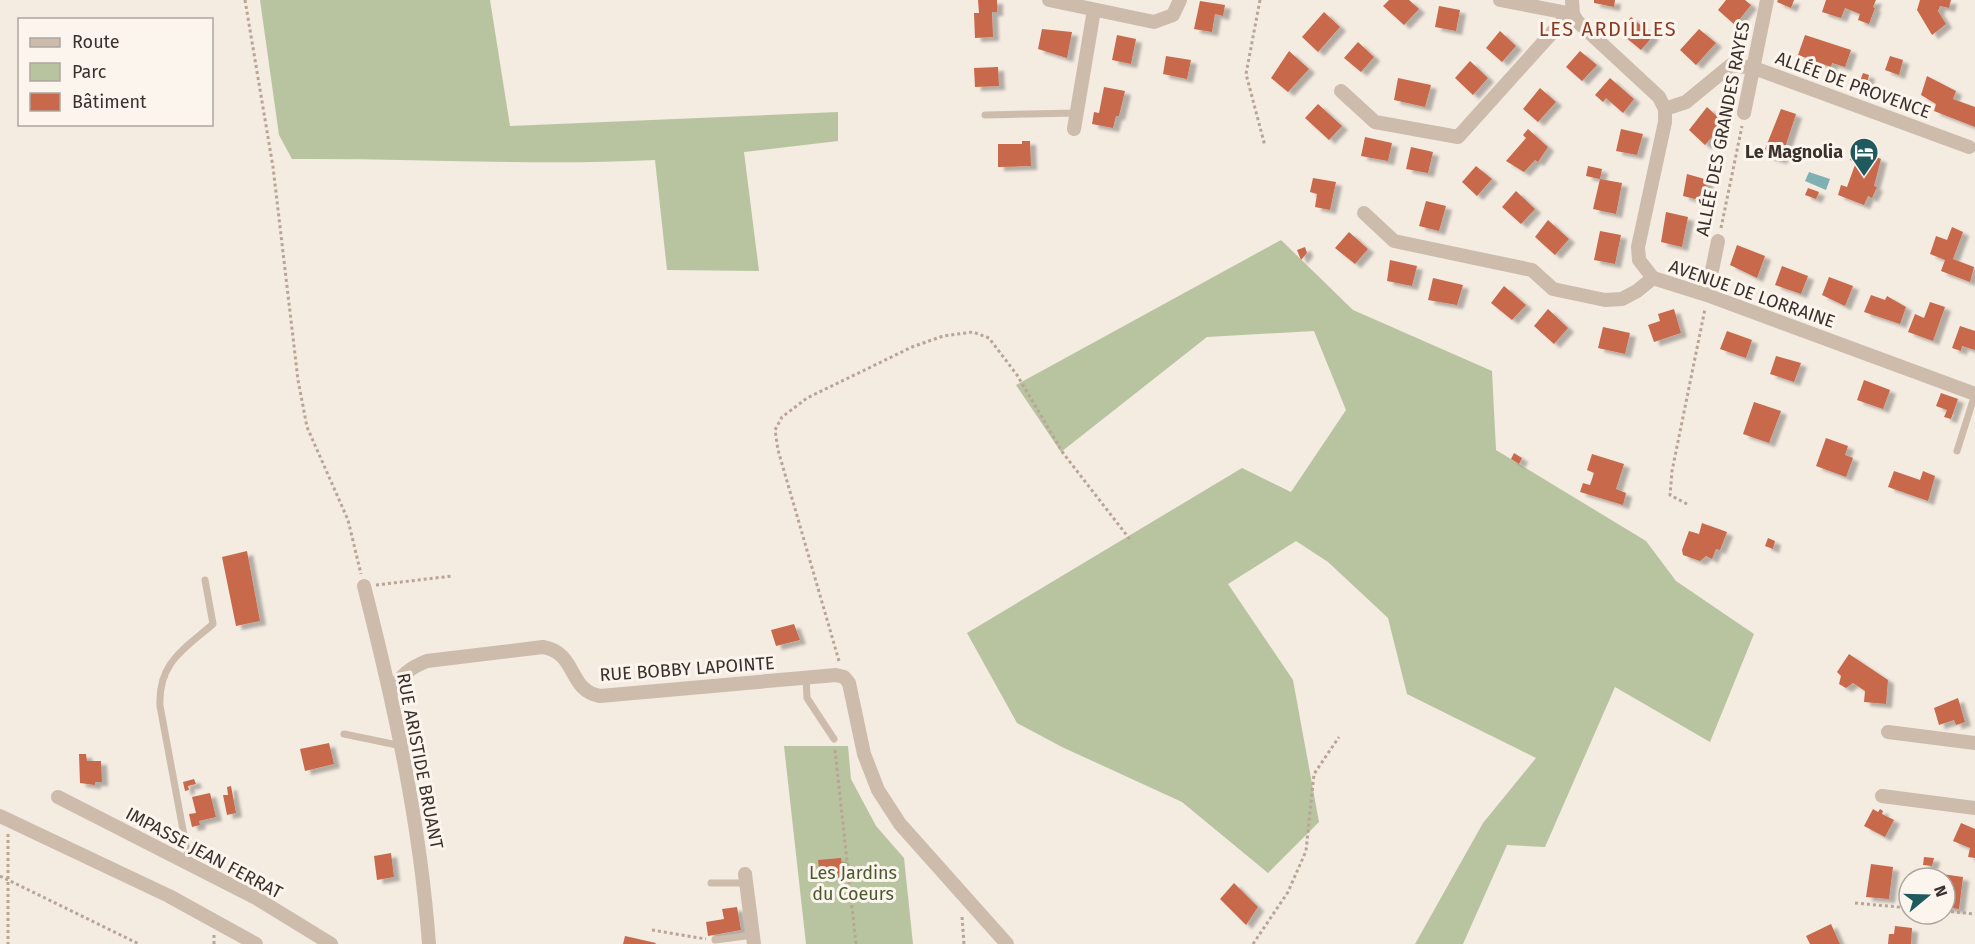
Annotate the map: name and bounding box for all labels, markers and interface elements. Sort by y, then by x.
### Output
district label: LES ARDILLES [1539,17,1677,41]
legend [18,18,213,126]
street label: ALLÉE DES GRANDES RAYES [1690,20,1755,238]
text: Route [72,31,120,53]
street label: ALLÉE DE PROVENCE [1772,46,1934,123]
text: Parc [72,61,107,83]
text: Bâtiment [72,91,147,113]
hotel icon: Le Magnolia [1848,136,1880,178]
place label: Le Magnolia [1745,141,1843,163]
street label: AVENUE DE LORRAINE [1666,255,1838,333]
street label: RUE BOBBY LAPOINTE [599,652,775,686]
street label: RUE ARISTIDE BRUANT [392,671,448,852]
street label: IMPASSE JEAN FERRAT [122,802,287,904]
park label: Les Jardins du Coeurs [809,862,897,905]
north arrow [1897,866,1957,926]
text: N [1930,883,1951,899]

